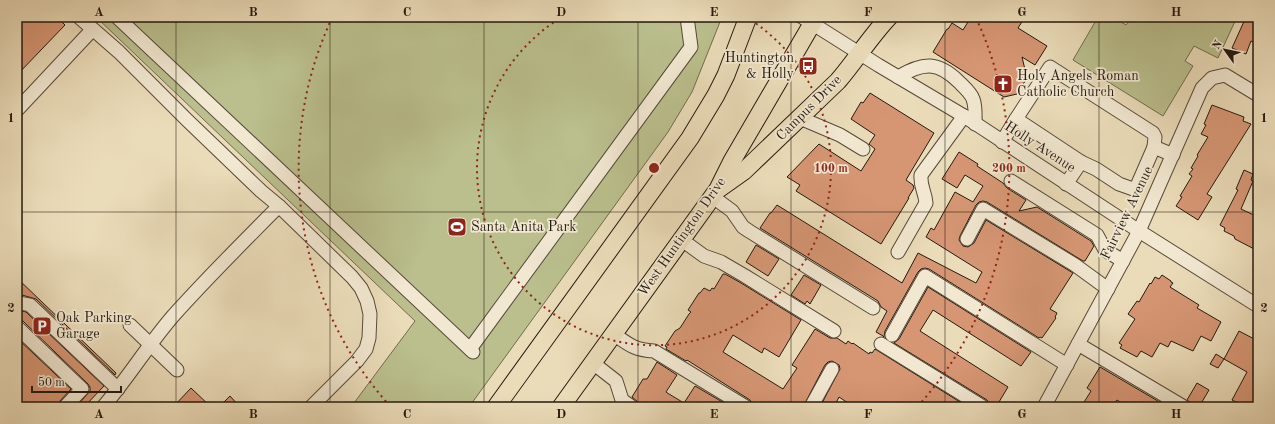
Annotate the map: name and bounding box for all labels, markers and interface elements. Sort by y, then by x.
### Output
text: A [94,6,104,19]
text: B [248,6,258,19]
text: C [403,6,411,19]
text: D [556,6,566,19]
text: E [710,6,719,19]
text: F [864,6,873,19]
text: G [1017,6,1027,19]
text: H [1171,6,1182,19]
north arrow [1205,30,1245,70]
text: N [1211,38,1225,52]
place label: Huntington & Holly [725,51,795,81]
bus stop icon: Huntington & Holly [797,55,819,77]
place label: Holy Angels Roman Catholic Church [1017,69,1139,99]
street label: Campus Drive [774,73,844,143]
church icon: Holy Angels Roman Catholic Church [992,73,1014,95]
text: 1 [7,112,15,125]
text: 1 [1260,112,1268,125]
street label: Holly Avenue [1002,119,1078,175]
centre of rings [647,161,661,175]
text: 100 m [814,163,848,175]
text: 200 m [992,163,1026,175]
street label: Fairview Avenue [1098,164,1156,262]
street label: West Huntington Drive [636,175,728,299]
sports icon: Santa Anita Park [446,216,468,238]
place label: Santa Anita Park [471,220,577,234]
text: 2 [7,302,15,315]
text: 2 [1260,302,1268,315]
place label: Oak Parking Garage [56,311,132,341]
parking icon: Oak Parking Garage [31,315,53,337]
scale bar [32,368,121,394]
text: 50 m [38,376,65,389]
text: A [94,408,104,421]
text: B [248,408,258,421]
text: C [403,408,411,421]
text: D [556,408,566,421]
text: E [710,408,719,421]
text: F [864,408,873,421]
text: G [1017,408,1027,421]
text: H [1171,408,1182,421]

